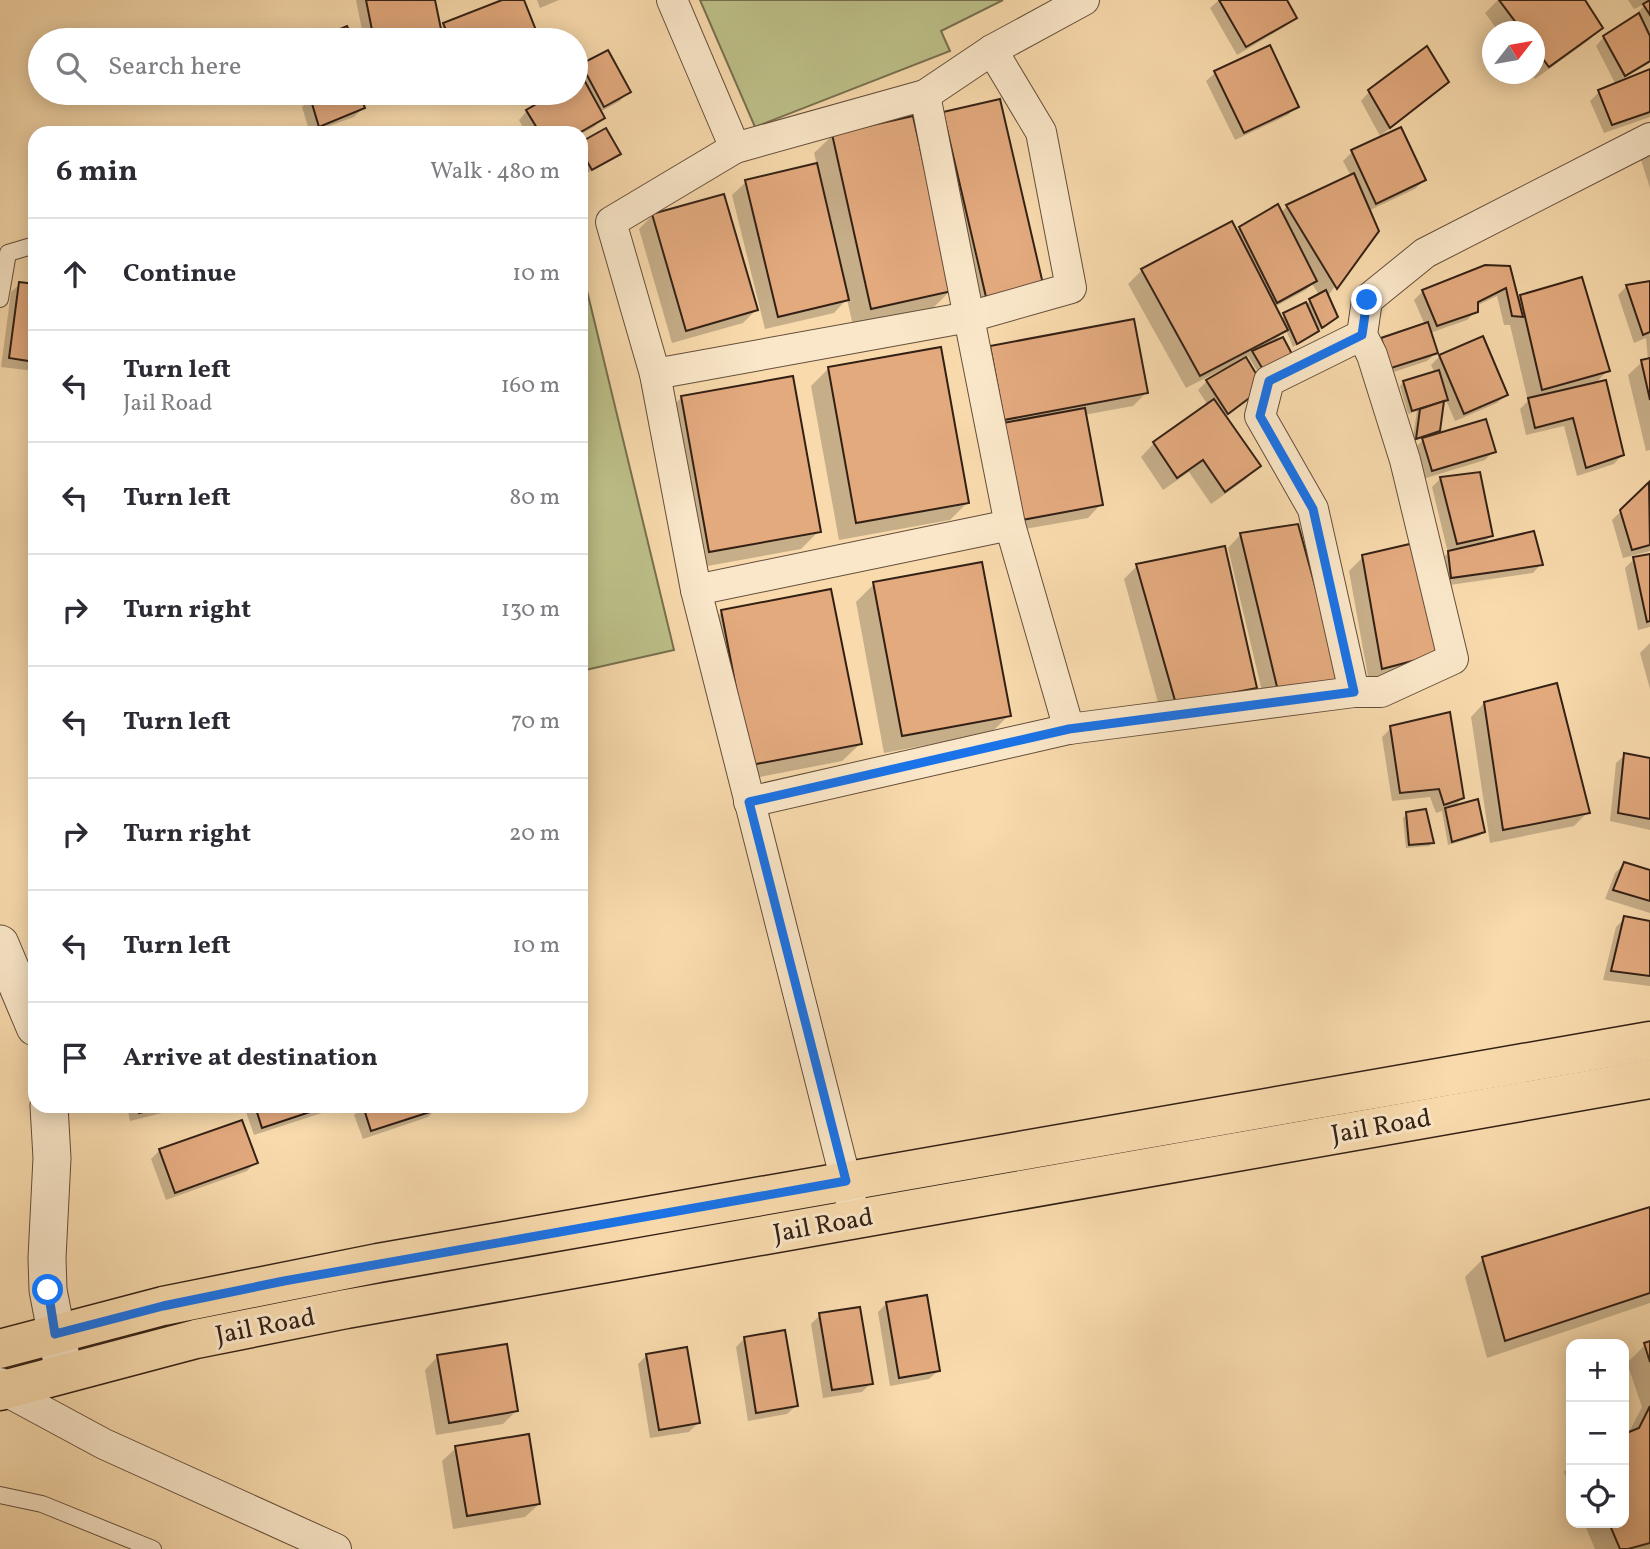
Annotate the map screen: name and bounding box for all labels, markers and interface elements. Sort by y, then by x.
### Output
north arrow [1482,21,1545,84]
search box [28,28,588,105]
icon: search [52,48,90,86]
text: Search here [108,49,241,85]
text: 6 min [56,151,138,193]
text: Walk · 480 m [430,156,560,188]
icon: ahead [56,255,94,293]
text: Continue [123,256,236,292]
text: 10 m [512,258,560,290]
route end [1351,284,1382,315]
text: Turn left [123,352,231,388]
icon: left [56,367,94,405]
text: 160 m [501,370,560,402]
text: Jail Road [123,388,212,420]
icon: left [56,479,94,517]
text: Turn left [123,480,231,516]
text: 80 m [510,482,560,514]
icon: right [56,591,94,629]
text: Turn right [123,592,251,628]
text: 130 m [501,594,560,626]
icon: left [56,703,94,741]
text: Turn left [123,704,231,740]
text: 70 m [511,706,560,738]
icon: right [56,815,94,853]
text: Turn right [123,816,251,852]
text: 20 m [509,818,560,850]
icon: left [56,927,94,965]
text: Turn left [123,928,231,964]
text: 10 m [512,930,560,962]
icon: arrive [56,1039,94,1077]
text: Arrive at destination [123,1040,378,1076]
street label: Jail Road [1328,1100,1434,1153]
street label: Jail Road [770,1199,876,1252]
route start [32,1274,63,1305]
street label: Jail Road [212,1300,318,1354]
map controls [1566,1339,1629,1528]
button: + [1566,1339,1629,1402]
button: − [1566,1402,1629,1465]
button: locate [1566,1465,1629,1528]

